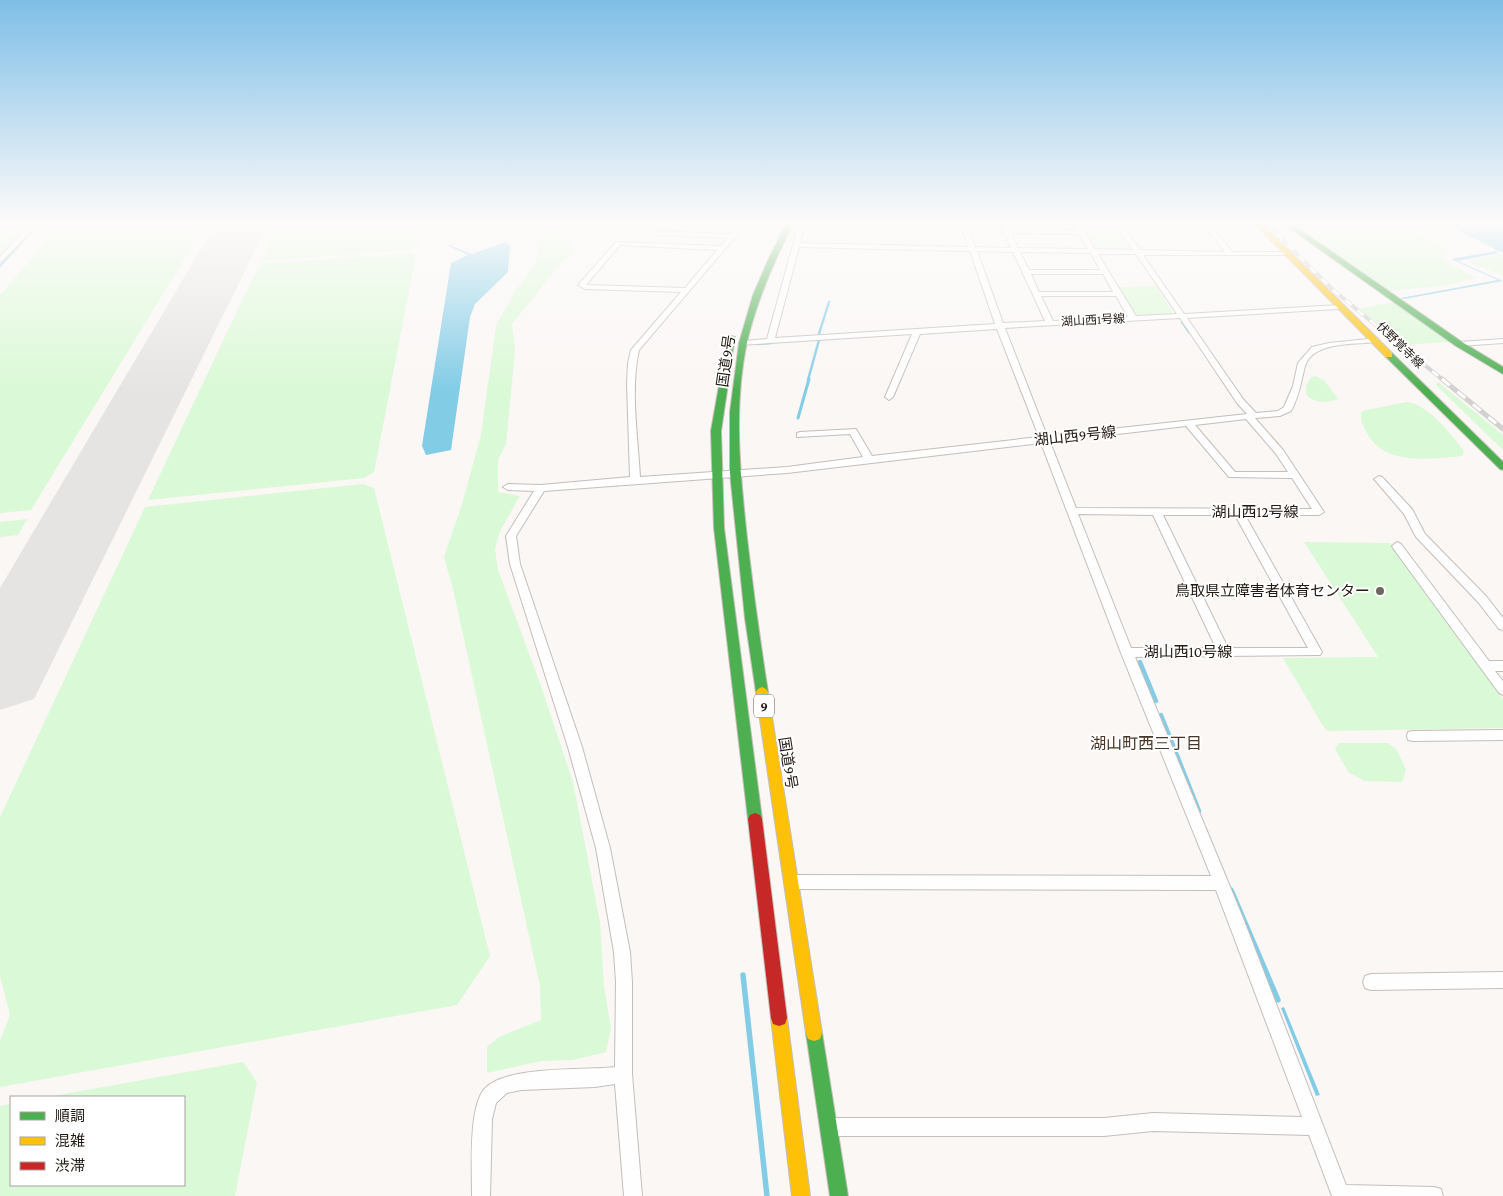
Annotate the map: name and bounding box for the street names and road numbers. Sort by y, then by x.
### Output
street label: 湖山西1号線 [1061,311,1125,329]
street label: 伏野覚寺線 [1374,319,1426,371]
street label: 国道9号 [714,334,738,388]
street label: 湖山西9号線 [1033,424,1117,448]
street label: 湖山西12号線 [1211,504,1299,520]
street label: 湖山西10号線 [1144,644,1232,660]
road number: 9 [754,694,774,718]
street label: 国道9号 [776,736,800,790]

